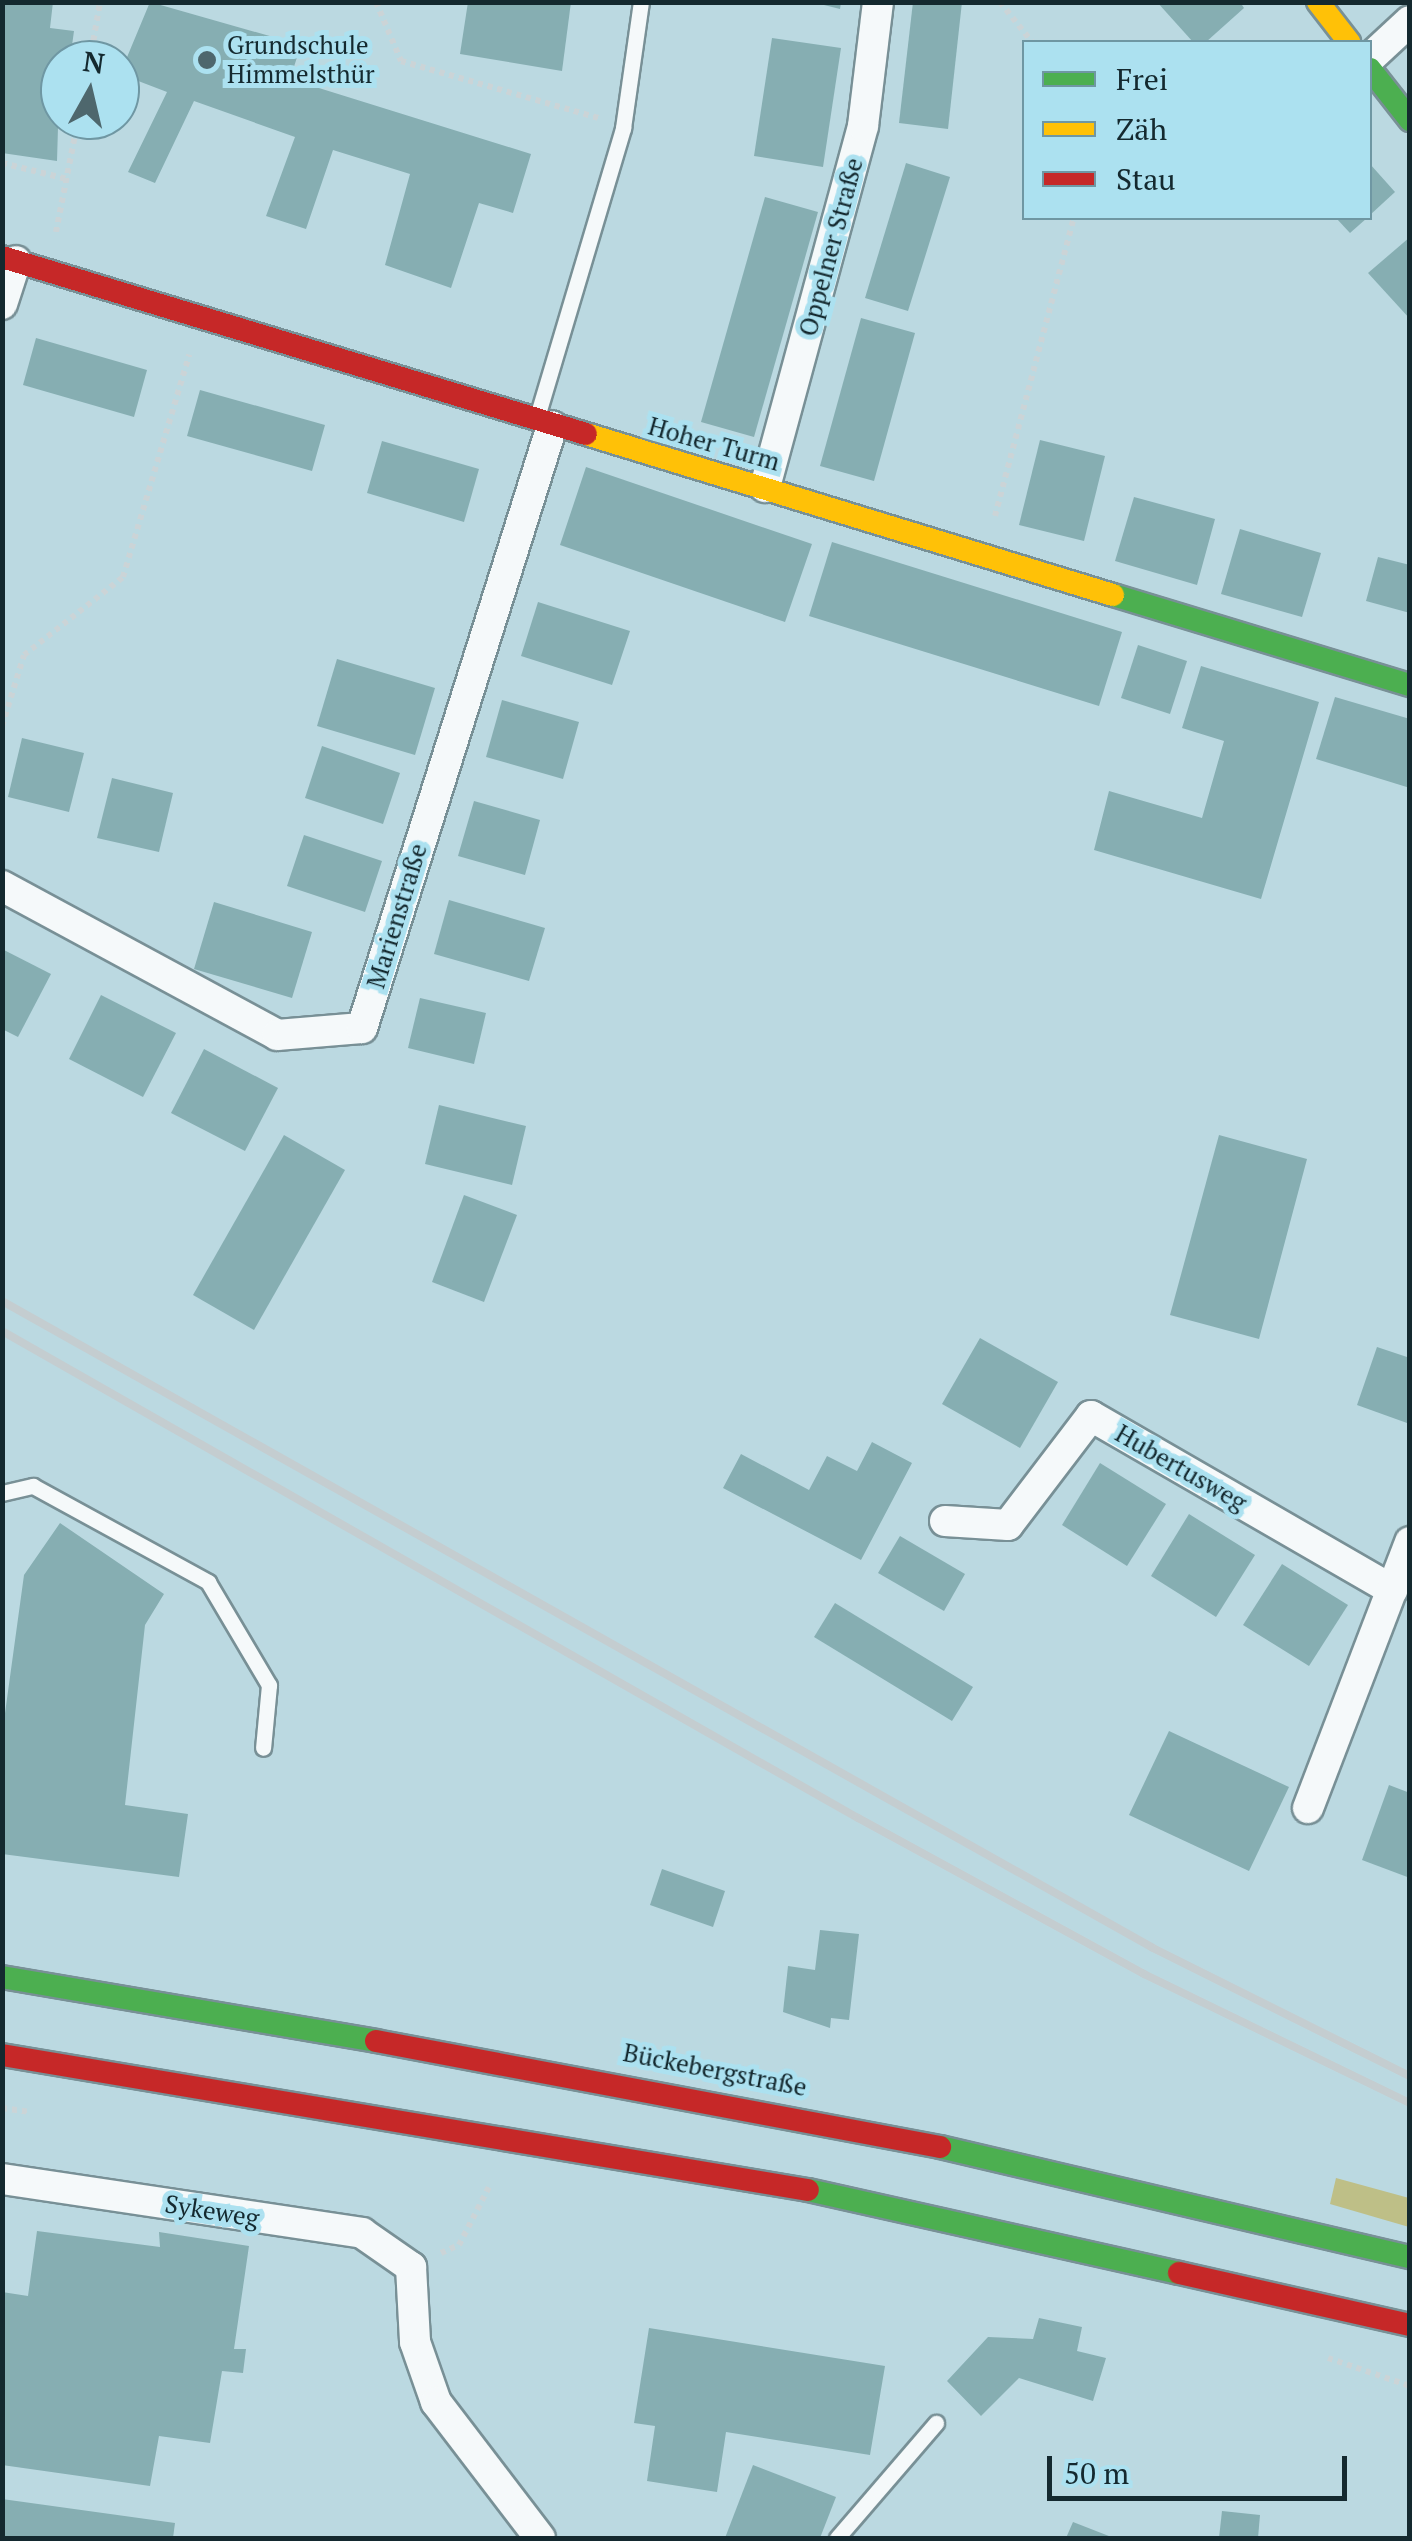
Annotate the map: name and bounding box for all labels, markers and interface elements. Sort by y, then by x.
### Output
place label: Grundschule Himmelsthür [227,31,375,90]
north arrow [40,40,140,140]
legend [1022,40,1372,220]
text: N [81,42,107,82]
marker: Grundschule Himmelsthür [196,49,218,71]
text: Frei [1116,59,1168,99]
text: Zäh [1116,109,1167,149]
street label: Oppelner Straße [793,155,869,339]
text: Stau [1116,159,1176,199]
street label: Hoher Turm [645,411,783,477]
street label: Marienstraße [361,840,433,992]
street label: Hubertusweg [1110,1418,1252,1518]
street label: Bückebergstraße [621,2037,809,2103]
street label: Sykeweg [163,2189,261,2233]
scale bar [1052,2436,1352,2498]
text: 50 m [1064,2453,1129,2493]

